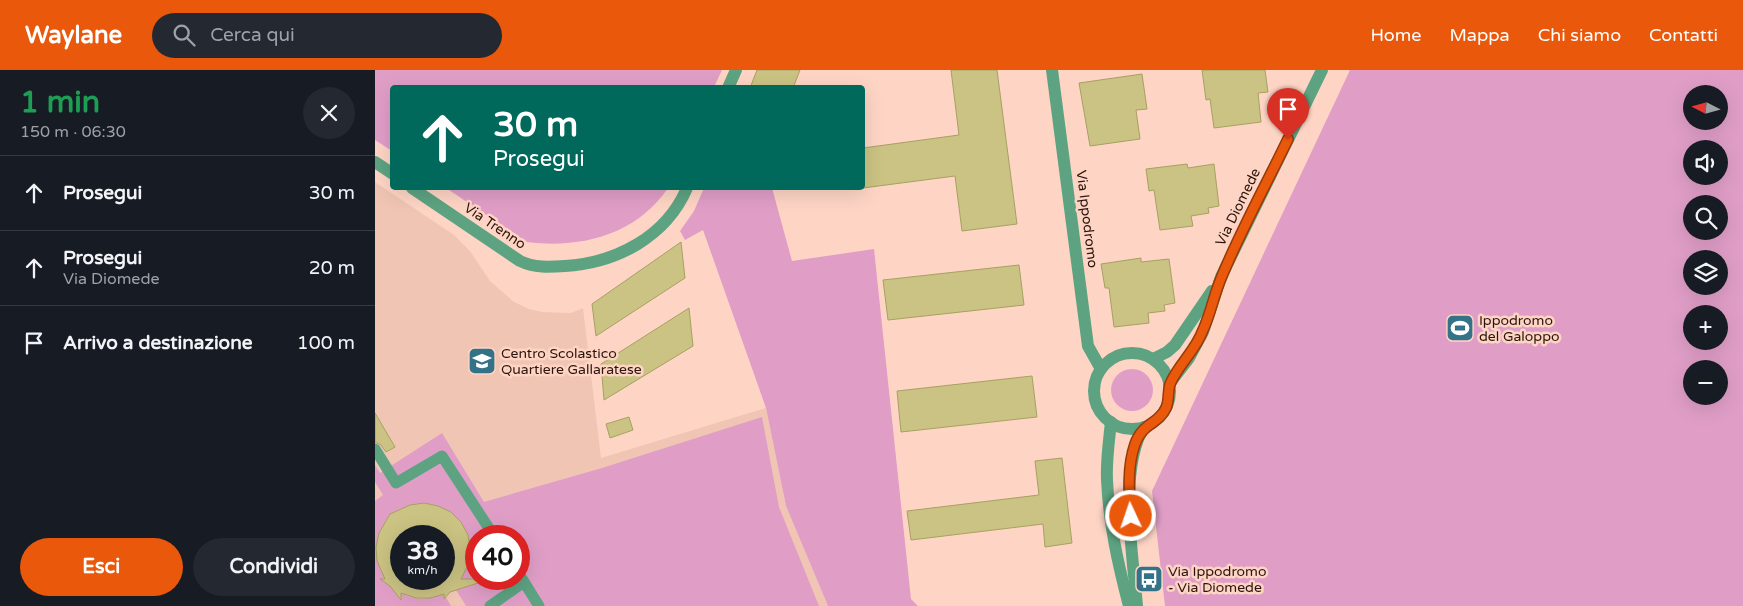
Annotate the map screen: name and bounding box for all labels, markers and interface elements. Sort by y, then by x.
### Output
search box [152,13,502,58]
text: Waylane [25,21,122,50]
icon: search [170,21,198,49]
text: Cerca qui [210,24,295,46]
text: Home [1370,24,1421,46]
text: Mappa [1449,24,1510,46]
text: Chi siamo [1538,24,1621,46]
text: Contatti [1649,24,1718,46]
text: 1 min [20,84,100,121]
north arrow [1683,85,1727,130]
map controls [1683,85,1728,405]
button: close [303,87,355,139]
pin [1267,88,1309,139]
icon: arrive [1274,95,1302,123]
text: 30 m [493,104,578,146]
icon: ahead [410,105,475,170]
text: 150 m · 06:30 [20,122,126,142]
button: sound [1683,140,1728,185]
text: Prosegui [493,146,585,172]
street label: Via Diomede [1212,165,1264,249]
street label: Via Ippodromo [1073,169,1101,269]
icon: ahead [20,179,48,207]
text: Prosegui [63,182,142,204]
text: 30 m [309,182,355,204]
button: search [1683,195,1728,240]
street label: Via Trenno [461,199,529,253]
text: Prosegui [63,247,142,269]
button: layers [1683,250,1728,295]
icon: ahead [20,254,48,282]
text: 20 m [309,257,355,279]
text: Via Diomede [63,269,160,289]
button: + [1683,305,1728,350]
place label: Ippodromo del Galoppo [1479,312,1560,345]
sports icon: Ippodromo del Galoppo [1445,313,1475,343]
icon: arrive [20,329,48,357]
text: Arrivo a destinazione [63,332,253,354]
text: 100 m [297,332,355,354]
place label: Centro Scolastico Quartiere Gallaratese [501,345,642,378]
school or university icon: Centro Scolastico Quartiere Gallaratese [467,346,497,376]
button: − [1683,360,1728,405]
position arrow [1104,489,1156,541]
speed limit sign: 40 [465,525,530,590]
text: 38 [407,536,438,566]
button: Esci [20,538,183,596]
button: Condividi [193,538,355,596]
text: km/h [407,563,438,577]
place label: Via Ippodromo - Via Diomede [1168,563,1266,596]
bus stop icon: Via Ippodromo - Via Diomede [1134,564,1164,594]

